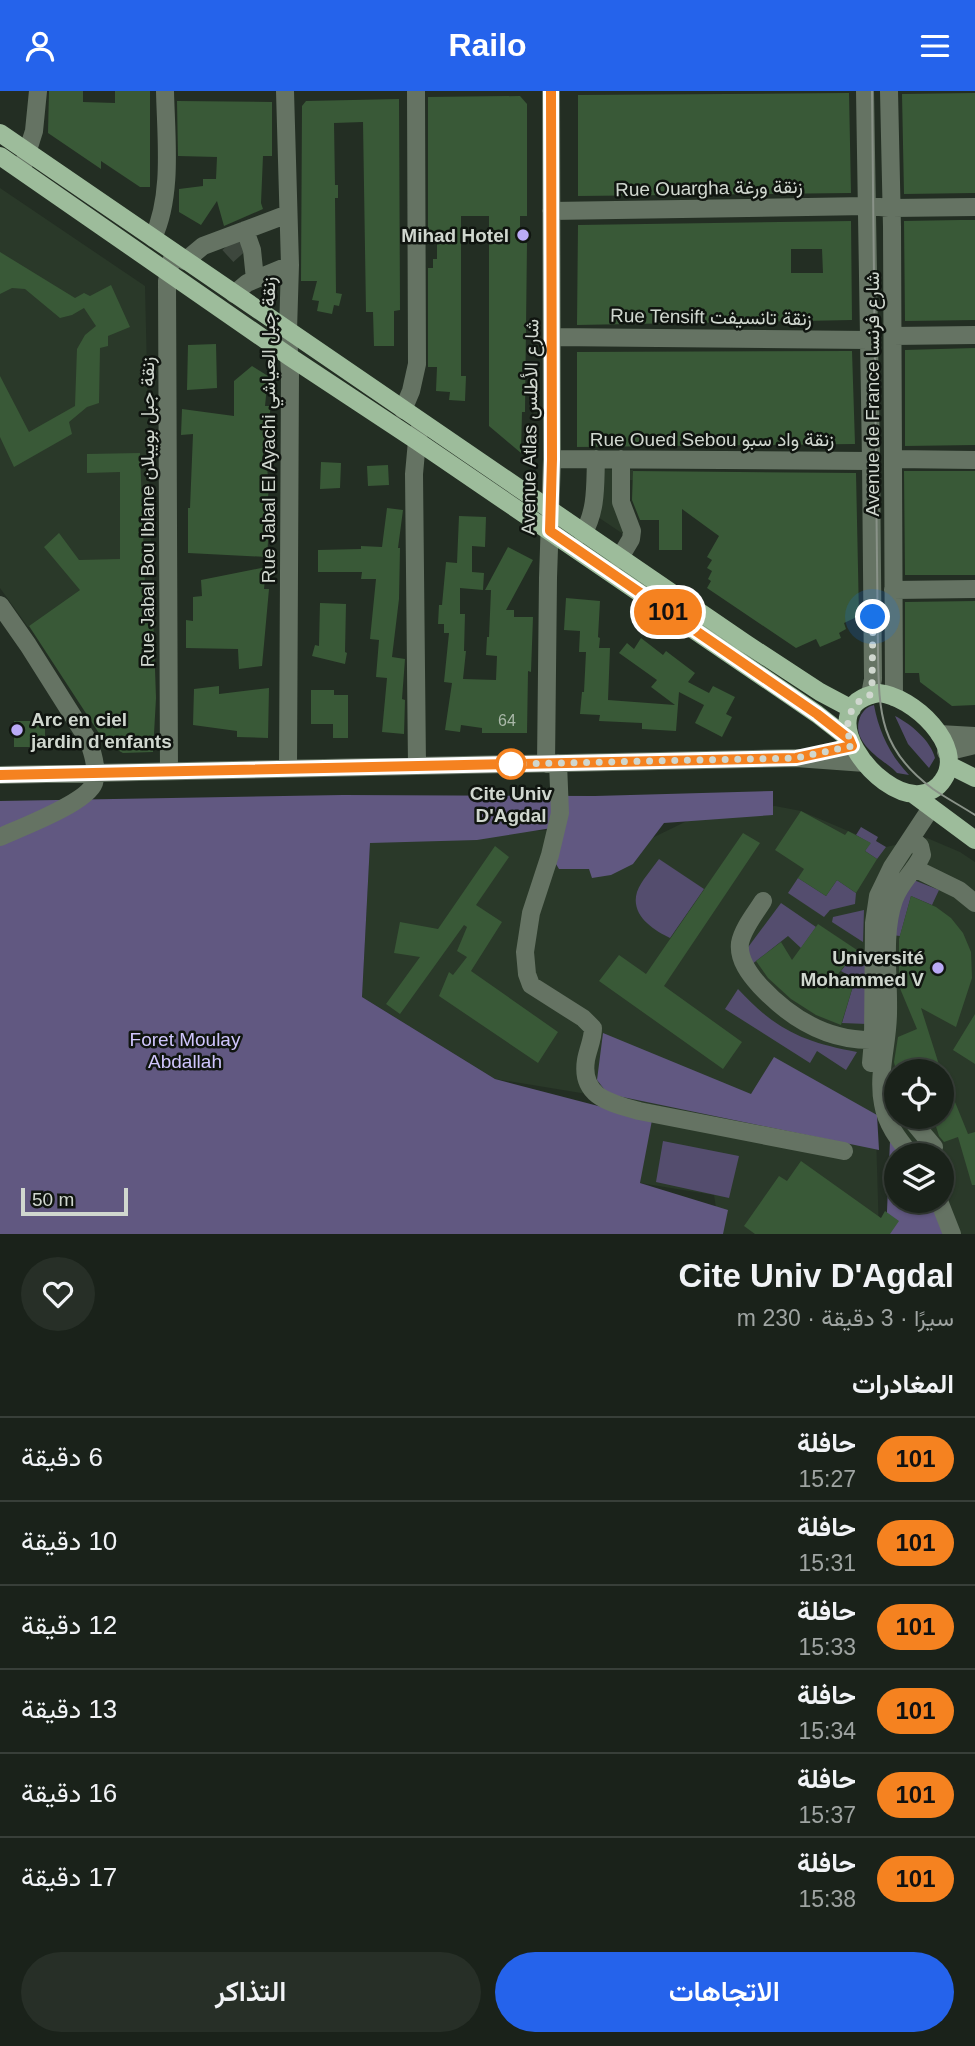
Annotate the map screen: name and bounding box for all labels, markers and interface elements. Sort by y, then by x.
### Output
icon: person [21,27,59,65]
text: Railo [448,27,527,63]
icon: menu [916,27,954,65]
street label: Rue Ouargha زنقة ورغة [615,176,803,201]
place label: Mihad Hotel [401,225,509,246]
marker: Mihad Hotel [515,227,531,243]
street label: Avenue de France شارع فرنسا [862,272,885,516]
street label: Rue Jabal El Ayachi زنقة جبل العياشي [258,277,284,583]
street label: Rue Tensift زنقة تانسيفت [610,305,812,330]
street label: Avenue Atlas شارع الأطلس [518,319,544,535]
street label: Rue Jabal Bou Iblane زنقة جبل بويبلان [137,357,159,667]
street label: Rue Oued Sebou زنقة واد سبو [590,429,834,451]
line badge: 101 [628,589,708,635]
text: 101 [648,598,688,625]
your location [855,599,890,634]
place label: Arc en ciel jardin d'enfants [30,709,172,752]
house number: 64 [498,712,516,729]
marker: Arc en ciel jardin d'enfants [9,722,25,738]
marker: Cite Univ D'Agdal [496,749,526,779]
place label: Cite Univ D'Agdal [470,783,553,826]
place label: Université Mohammed V [800,947,924,990]
marker: Université Mohammed V [930,960,946,976]
park label: Foret Moulay Abdallah [130,1029,241,1072]
map controls [884,1059,954,1213]
button: locate [884,1059,954,1129]
button: layers [884,1143,954,1213]
scale bar [21,1185,128,1217]
text: 50 m [32,1189,74,1210]
button: heart [21,1257,95,1331]
text: Cite Univ D'Agdal [678,1257,954,1294]
text: سيرًا · 3 دقيقة · 230 m [737,1305,954,1331]
text: المغادرات [852,1369,954,1399]
text: حافلة [797,1428,856,1458]
text: 6 دقيقة [21,1442,103,1472]
text: 101 [895,1445,936,1472]
text: 15:27 [798,1466,856,1492]
text: حافلة [797,1512,856,1542]
text: 10 دقيقة [21,1526,117,1556]
text: 101 [895,1529,936,1556]
text: 15:31 [798,1550,856,1576]
text: حافلة [797,1596,856,1626]
text: 12 دقيقة [21,1610,117,1640]
text: 101 [895,1613,936,1640]
text: 15:33 [798,1634,856,1660]
text: حافلة [797,1680,856,1710]
text: 13 دقيقة [21,1694,117,1724]
text: 101 [895,1697,936,1724]
text: 15:34 [798,1718,856,1744]
text: حافلة [797,1764,856,1794]
text: 16 دقيقة [21,1778,117,1808]
text: 101 [895,1781,936,1808]
text: 15:37 [798,1802,856,1828]
text: حافلة [797,1848,856,1878]
text: 17 دقيقة [21,1862,117,1892]
text: 101 [895,1865,936,1892]
text: 15:38 [798,1886,856,1912]
button: التذاكر [21,1952,481,2032]
button: الاتجاهات [495,1952,954,2032]

